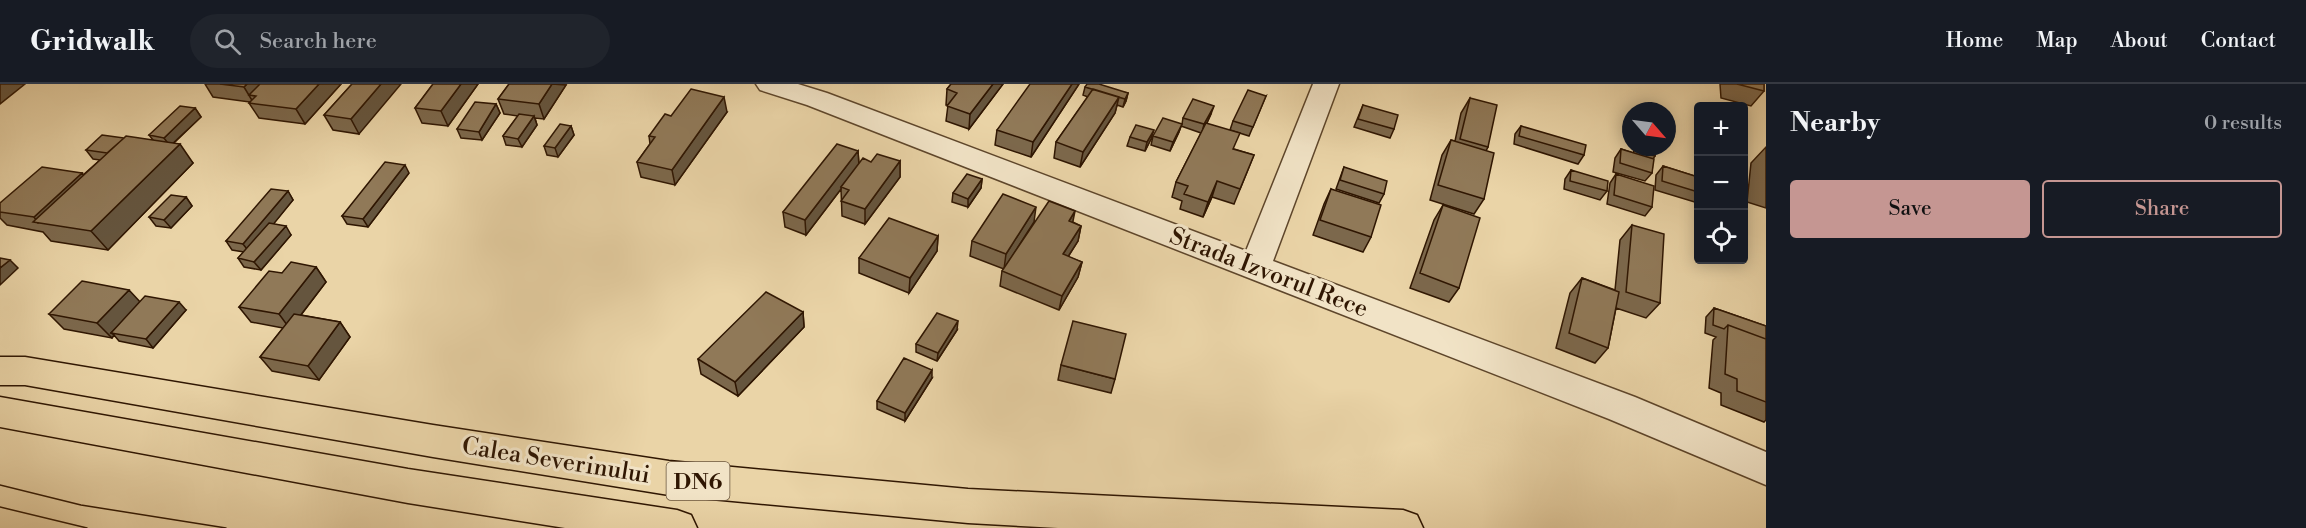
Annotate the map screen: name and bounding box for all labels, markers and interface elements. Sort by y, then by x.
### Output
search box [190,14,610,68]
text: Gridwalk [30,24,154,59]
icon: search [211,25,244,58]
text: Search here [259,28,377,55]
text: Home [1946,28,2003,54]
text: Map [2036,28,2078,54]
text: About [2111,28,2168,54]
text: Contact [2201,28,2276,54]
north arrow [1622,102,1676,156]
map controls [1694,102,1748,264]
button: + [1694,102,1748,156]
text: Nearby [1790,107,1880,139]
text: 0 results [2204,111,2282,136]
button: − [1694,156,1748,210]
button: Save [1790,180,2030,238]
button: Share [2042,180,2282,238]
button: locate [1694,210,1748,264]
street label: Strada Izvorul Rece [1165,221,1372,325]
street label: Calea Severinului [460,431,652,491]
road number: DN6 [666,462,730,500]

